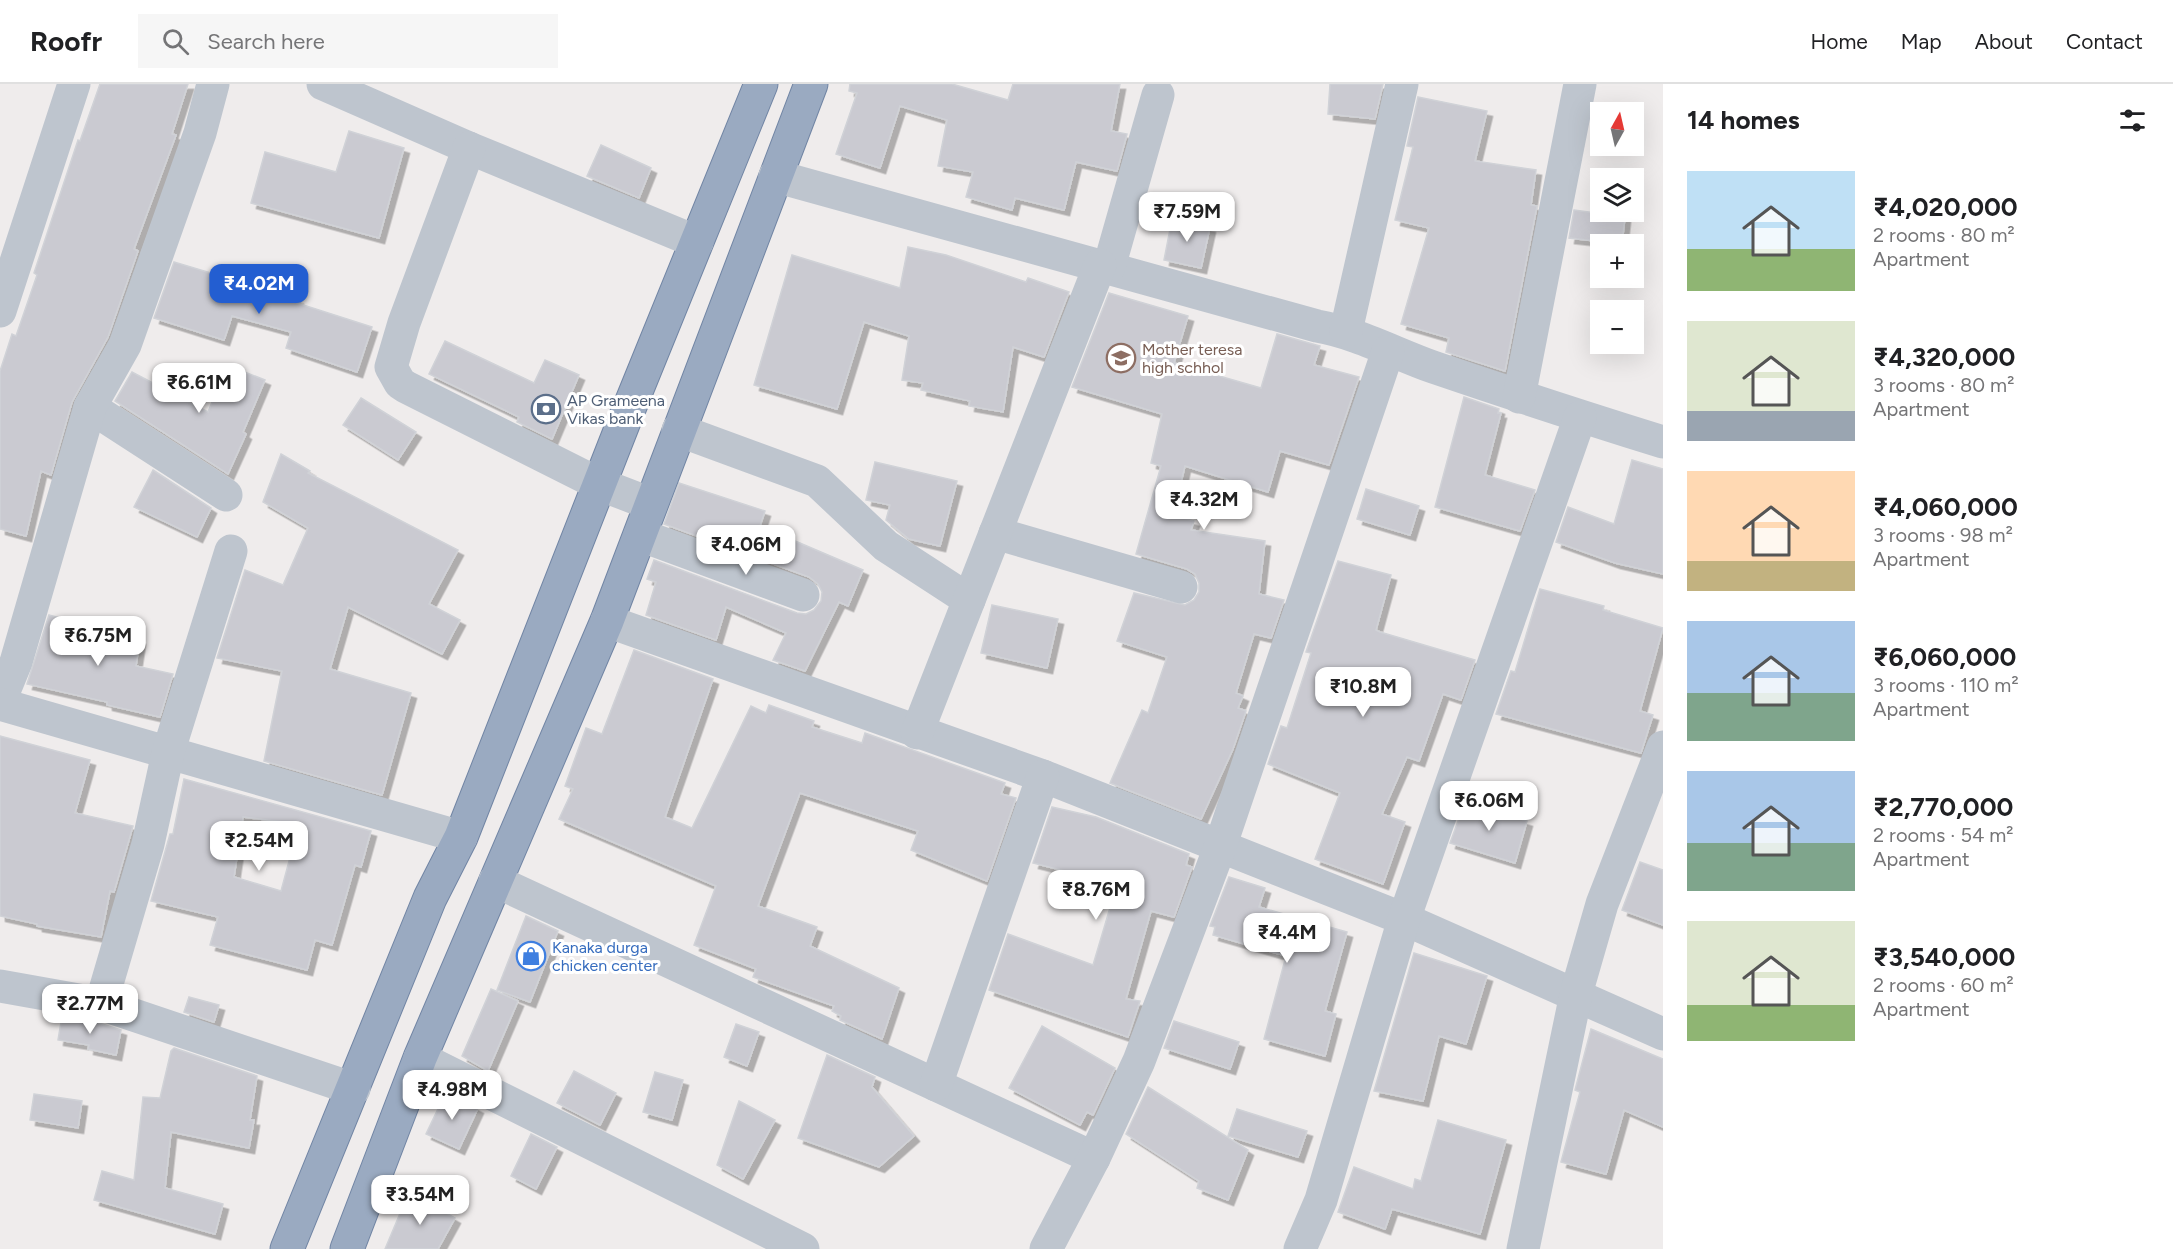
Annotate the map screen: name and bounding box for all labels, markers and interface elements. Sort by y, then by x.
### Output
search box [138,14,558,68]
text: Roofr [30,24,102,58]
icon: search [159,25,192,58]
text: Search here [207,28,325,55]
text: Home [1811,29,1868,54]
text: Map [1901,29,1942,54]
text: About [1975,29,2033,54]
text: Contact [2066,29,2143,54]
north arrow [1590,102,1644,156]
map controls [1590,102,1644,354]
text: 14 homes [1687,104,1800,136]
icon: filters [2116,104,2149,137]
button: layers [1590,168,1644,222]
text: ₹4,020,000 [1873,191,2018,223]
pin: ₹7.59M [1138,192,1236,243]
icon: home [1735,195,1807,267]
text: ₹7.59M [1153,199,1221,223]
text: 2 rooms · 80 m² [1873,223,2015,247]
button: + [1590,234,1644,288]
text: Apartment [1873,247,1970,271]
pin: ₹4.02M [210,264,308,315]
text: ₹4.02M [223,271,295,295]
button: − [1590,300,1644,354]
place label: Mother teresa high schhol [1142,340,1242,377]
text: ₹4,320,000 [1873,341,2015,373]
school or university icon: Mother teresa high schhol [1105,342,1137,374]
icon: home [1735,345,1807,417]
pin: ₹6.61M [150,363,248,414]
text: ₹6.61M [166,370,232,394]
text: 3 rooms · 80 m² [1873,373,2014,397]
place label: AP Grameena Vikas bank [567,391,665,428]
bank icon: AP Grameena Vikas bank [530,393,562,425]
text: Apartment [1873,397,1970,421]
pin: ₹4.32M [1155,480,1253,531]
text: ₹4.32M [1169,487,1239,511]
text: ₹4,060,000 [1873,491,2018,523]
icon: home [1735,495,1807,567]
text: 3 rooms · 98 m² [1873,523,2013,547]
pin: ₹4.06M [697,525,795,576]
text: ₹4.06M [710,532,782,556]
text: Apartment [1873,547,1970,571]
pin: ₹6.75M [49,616,147,667]
text: ₹6.75M [64,623,132,647]
text: ₹6,060,000 [1873,641,2016,673]
icon: home [1735,645,1807,717]
pin: ₹10.8M [1314,667,1412,718]
text: 3 rooms · 110 m² [1873,673,2019,697]
text: ₹10.8M [1329,674,1397,698]
text: Apartment [1873,697,1970,721]
pin: ₹6.06M [1440,781,1538,832]
text: ₹6.06M [1454,788,1524,812]
text: ₹2,770,000 [1873,791,2013,823]
icon: home [1735,795,1807,867]
pin: ₹2.54M [210,821,308,872]
text: 2 rooms · 54 m² [1873,823,2013,847]
text: ₹2.54M [224,828,294,852]
text: Apartment [1873,847,1970,871]
pin: ₹8.76M [1047,870,1145,921]
text: ₹8.76M [1061,877,1131,901]
pin: ₹4.4M [1245,913,1329,964]
text: ₹4.4M [1257,920,1317,944]
place label: Kanaka durga chicken center [552,938,658,975]
shop icon: Kanaka durga chicken center [515,940,547,972]
text: ₹3,540,000 [1873,941,2015,973]
icon: home [1735,945,1807,1017]
text: 2 rooms · 60 m² [1873,973,2014,997]
pin: ₹2.77M [41,984,139,1035]
text: ₹2.77M [56,991,124,1015]
text: Apartment [1873,997,1970,1021]
pin: ₹4.98M [403,1070,501,1121]
text: ₹4.98M [417,1077,487,1101]
pin: ₹3.54M [371,1175,469,1226]
text: ₹3.54M [385,1182,455,1206]

